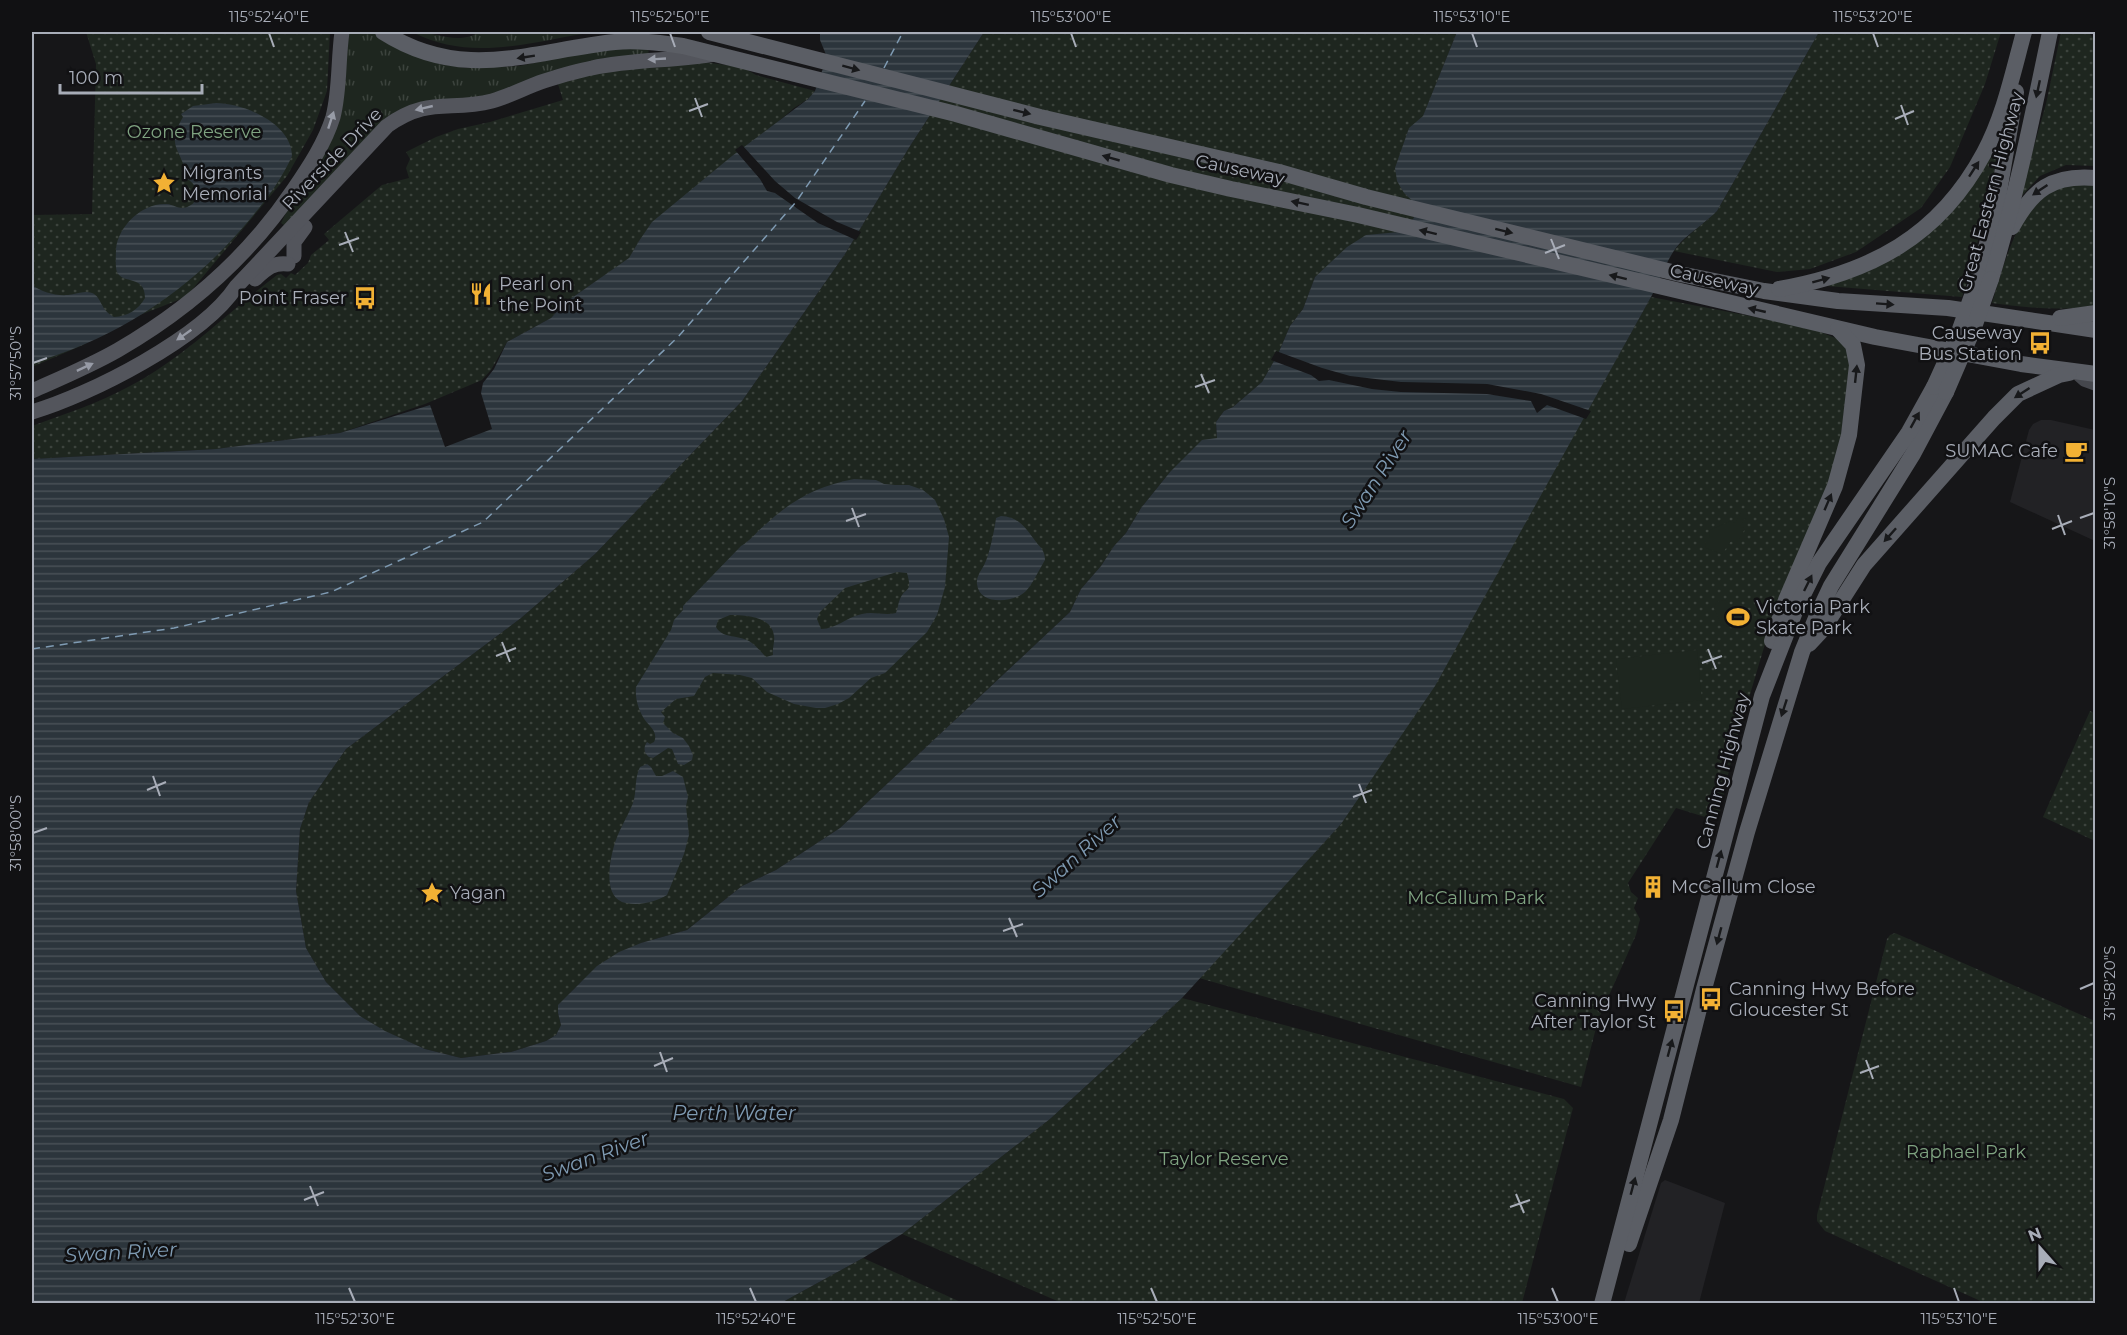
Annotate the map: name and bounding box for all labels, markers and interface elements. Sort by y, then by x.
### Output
text: 115°52'40"E [229,7,309,26]
text: 115°52'50"E [630,7,710,26]
text: 115°53'00"E [1031,7,1111,26]
text: 115°53'10"E [1433,7,1511,26]
text: 115°53'20"E [1833,7,1913,26]
one-way arrow [517,53,536,62]
one-way arrow [648,54,667,64]
scale bar [60,57,202,95]
one-way arrow [842,64,860,73]
text: 100 m [69,67,123,89]
one-way arrow [2033,79,2042,98]
street label: Great Eastern Highway [1954,89,2028,295]
street label: Riverside Drive [278,103,387,215]
one-way arrow [414,104,433,113]
one-way arrow [1013,108,1031,118]
one-way arrow [326,111,336,129]
park label: Ozone Reserve [127,121,261,143]
street label: Causeway [1194,150,1287,190]
one-way arrow [1102,152,1120,162]
one-way arrow [1969,160,1980,177]
place label: Migrants Memorial [182,162,268,205]
place icon: Migrants Memorial [151,170,177,196]
one-way arrow [2033,184,2049,196]
one-way arrow [1291,198,1310,207]
one-way arrow [1419,226,1437,236]
one-way arrow [1495,227,1513,237]
street label: Causeway [1668,259,1761,301]
one-way arrow [1608,272,1627,282]
place label: Pearl on the Point [499,273,582,316]
one-way arrow [1812,274,1830,284]
restaurant icon: Pearl on the Point [468,281,494,307]
bus stop icon: Point Fraser [352,285,378,311]
place label: Point Fraser [239,287,347,309]
one-way arrow [1875,299,1894,308]
one-way arrow [1748,305,1766,315]
place label: Causeway Bus Station [1919,322,2022,365]
text: 31°57'50"S [6,326,25,400]
one-way arrow [176,329,192,341]
bus stop icon: Causeway Bus Station [2027,330,2053,356]
one-way arrow [76,363,94,373]
one-way arrow [1851,365,1861,384]
one-way arrow [2014,387,2030,398]
one-way arrow [1910,411,1920,428]
water label: Swan River [1335,425,1417,533]
cafe icon: SUMAC Cafe [2063,438,2089,464]
place label: SUMAC Cafe [1945,440,2058,462]
text: 31°58'10"S [2100,477,2119,549]
one-way arrow [1824,493,1833,511]
one-way arrow [1883,528,1897,543]
one-way arrow [1804,575,1813,592]
place label: Victoria Park Skate Park [1756,596,1870,639]
sports icon: Victoria Park Skate Park [1725,604,1751,630]
street label: Canning Highway [1692,690,1755,852]
one-way arrow [1779,699,1789,717]
text: 31°58'00"S [6,795,25,871]
water label: Swan River [1026,809,1126,902]
one-way arrow [1715,850,1725,869]
building icon: McCallum Close [1640,874,1666,900]
place label: McCallum Close [1671,876,1816,898]
place icon: Yagan [419,880,445,906]
place label: Yagan [450,882,506,904]
park label: McCallum Park [1407,887,1545,909]
one-way arrow [1713,926,1723,945]
text: 31°58'20"S [2100,945,2119,1021]
place label: Canning Hwy Before Gloucester St [1729,978,1915,1021]
bus stop icon: Canning Hwy Before Gloucester St [1698,986,1724,1012]
place label: Canning Hwy After Taylor St [1531,990,1656,1033]
bus stop icon: Canning Hwy After Taylor St [1661,998,1687,1024]
one-way arrow [1666,1039,1675,1057]
water label: Perth Water [672,1101,797,1125]
water label: Swan River [538,1125,653,1186]
park label: Raphael Park [1906,1141,2026,1163]
park label: Taylor Reserve [1159,1148,1289,1170]
one-way arrow [1629,1177,1639,1195]
north arrow [2010,1218,2070,1278]
text: N [2025,1223,2044,1246]
water label: Swan River [64,1237,179,1267]
text: 115°52'30"E [315,1309,395,1328]
text: 115°52'40"E [716,1309,796,1328]
text: 115°52'50"E [1117,1309,1197,1328]
text: 115°53'00"E [1518,1309,1598,1328]
text: 115°53'10"E [1920,1309,1998,1328]

